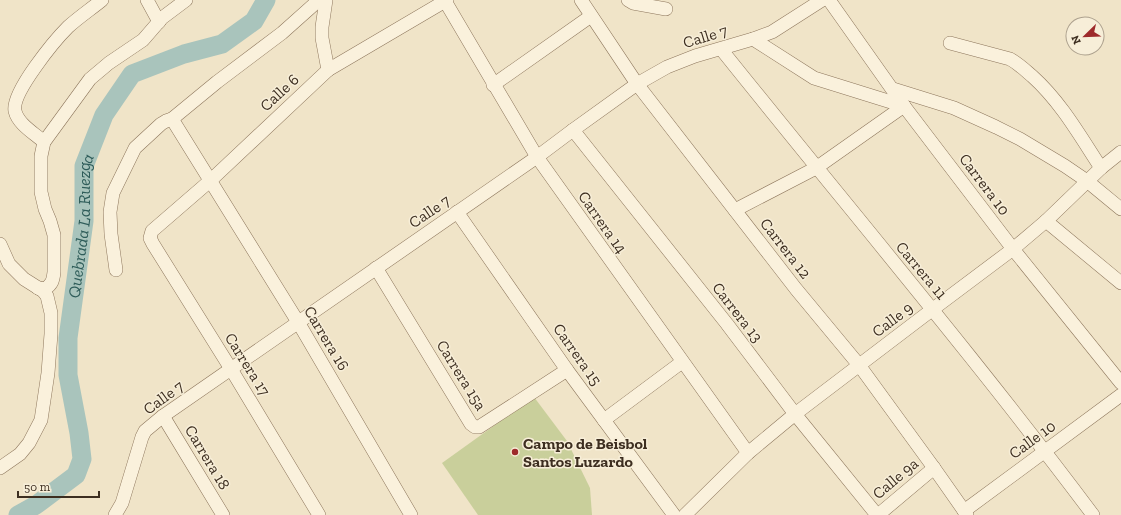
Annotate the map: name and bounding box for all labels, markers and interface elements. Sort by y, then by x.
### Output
north arrow [1065,16,1105,56]
street label: Calle 7 [681,21,730,52]
text: N [1068,33,1084,46]
street label: Calle 6 [256,70,303,115]
street label: Carrera 10 [955,150,1014,219]
water label: Quebrada La Ruezga [64,151,98,299]
street label: Carrera 14 [574,187,631,257]
street label: Calle 7 [405,191,454,232]
street label: Carrera 12 [756,214,815,282]
street label: Carrera 11 [892,238,951,303]
street label: Carrera 13 [708,278,767,346]
street label: Calle 9 [868,298,916,341]
street label: Carrera 16 [300,303,353,374]
street label: Carrera 15 [549,320,606,389]
street label: Carrera 17 [221,329,275,400]
street label: Carrera 15a [433,337,491,414]
street label: Calle 7 [139,376,188,418]
street label: Calle 10 [1005,416,1059,463]
street label: Carrera 18 [181,422,234,493]
place label: Campo de Beisbol Santos Luzardo [523,434,648,471]
marker: Campo de Beisbol Santos Luzardo [510,447,520,457]
street label: Calle 9a [869,454,922,503]
scale bar [18,473,99,499]
text: 50 m [24,480,51,494]

